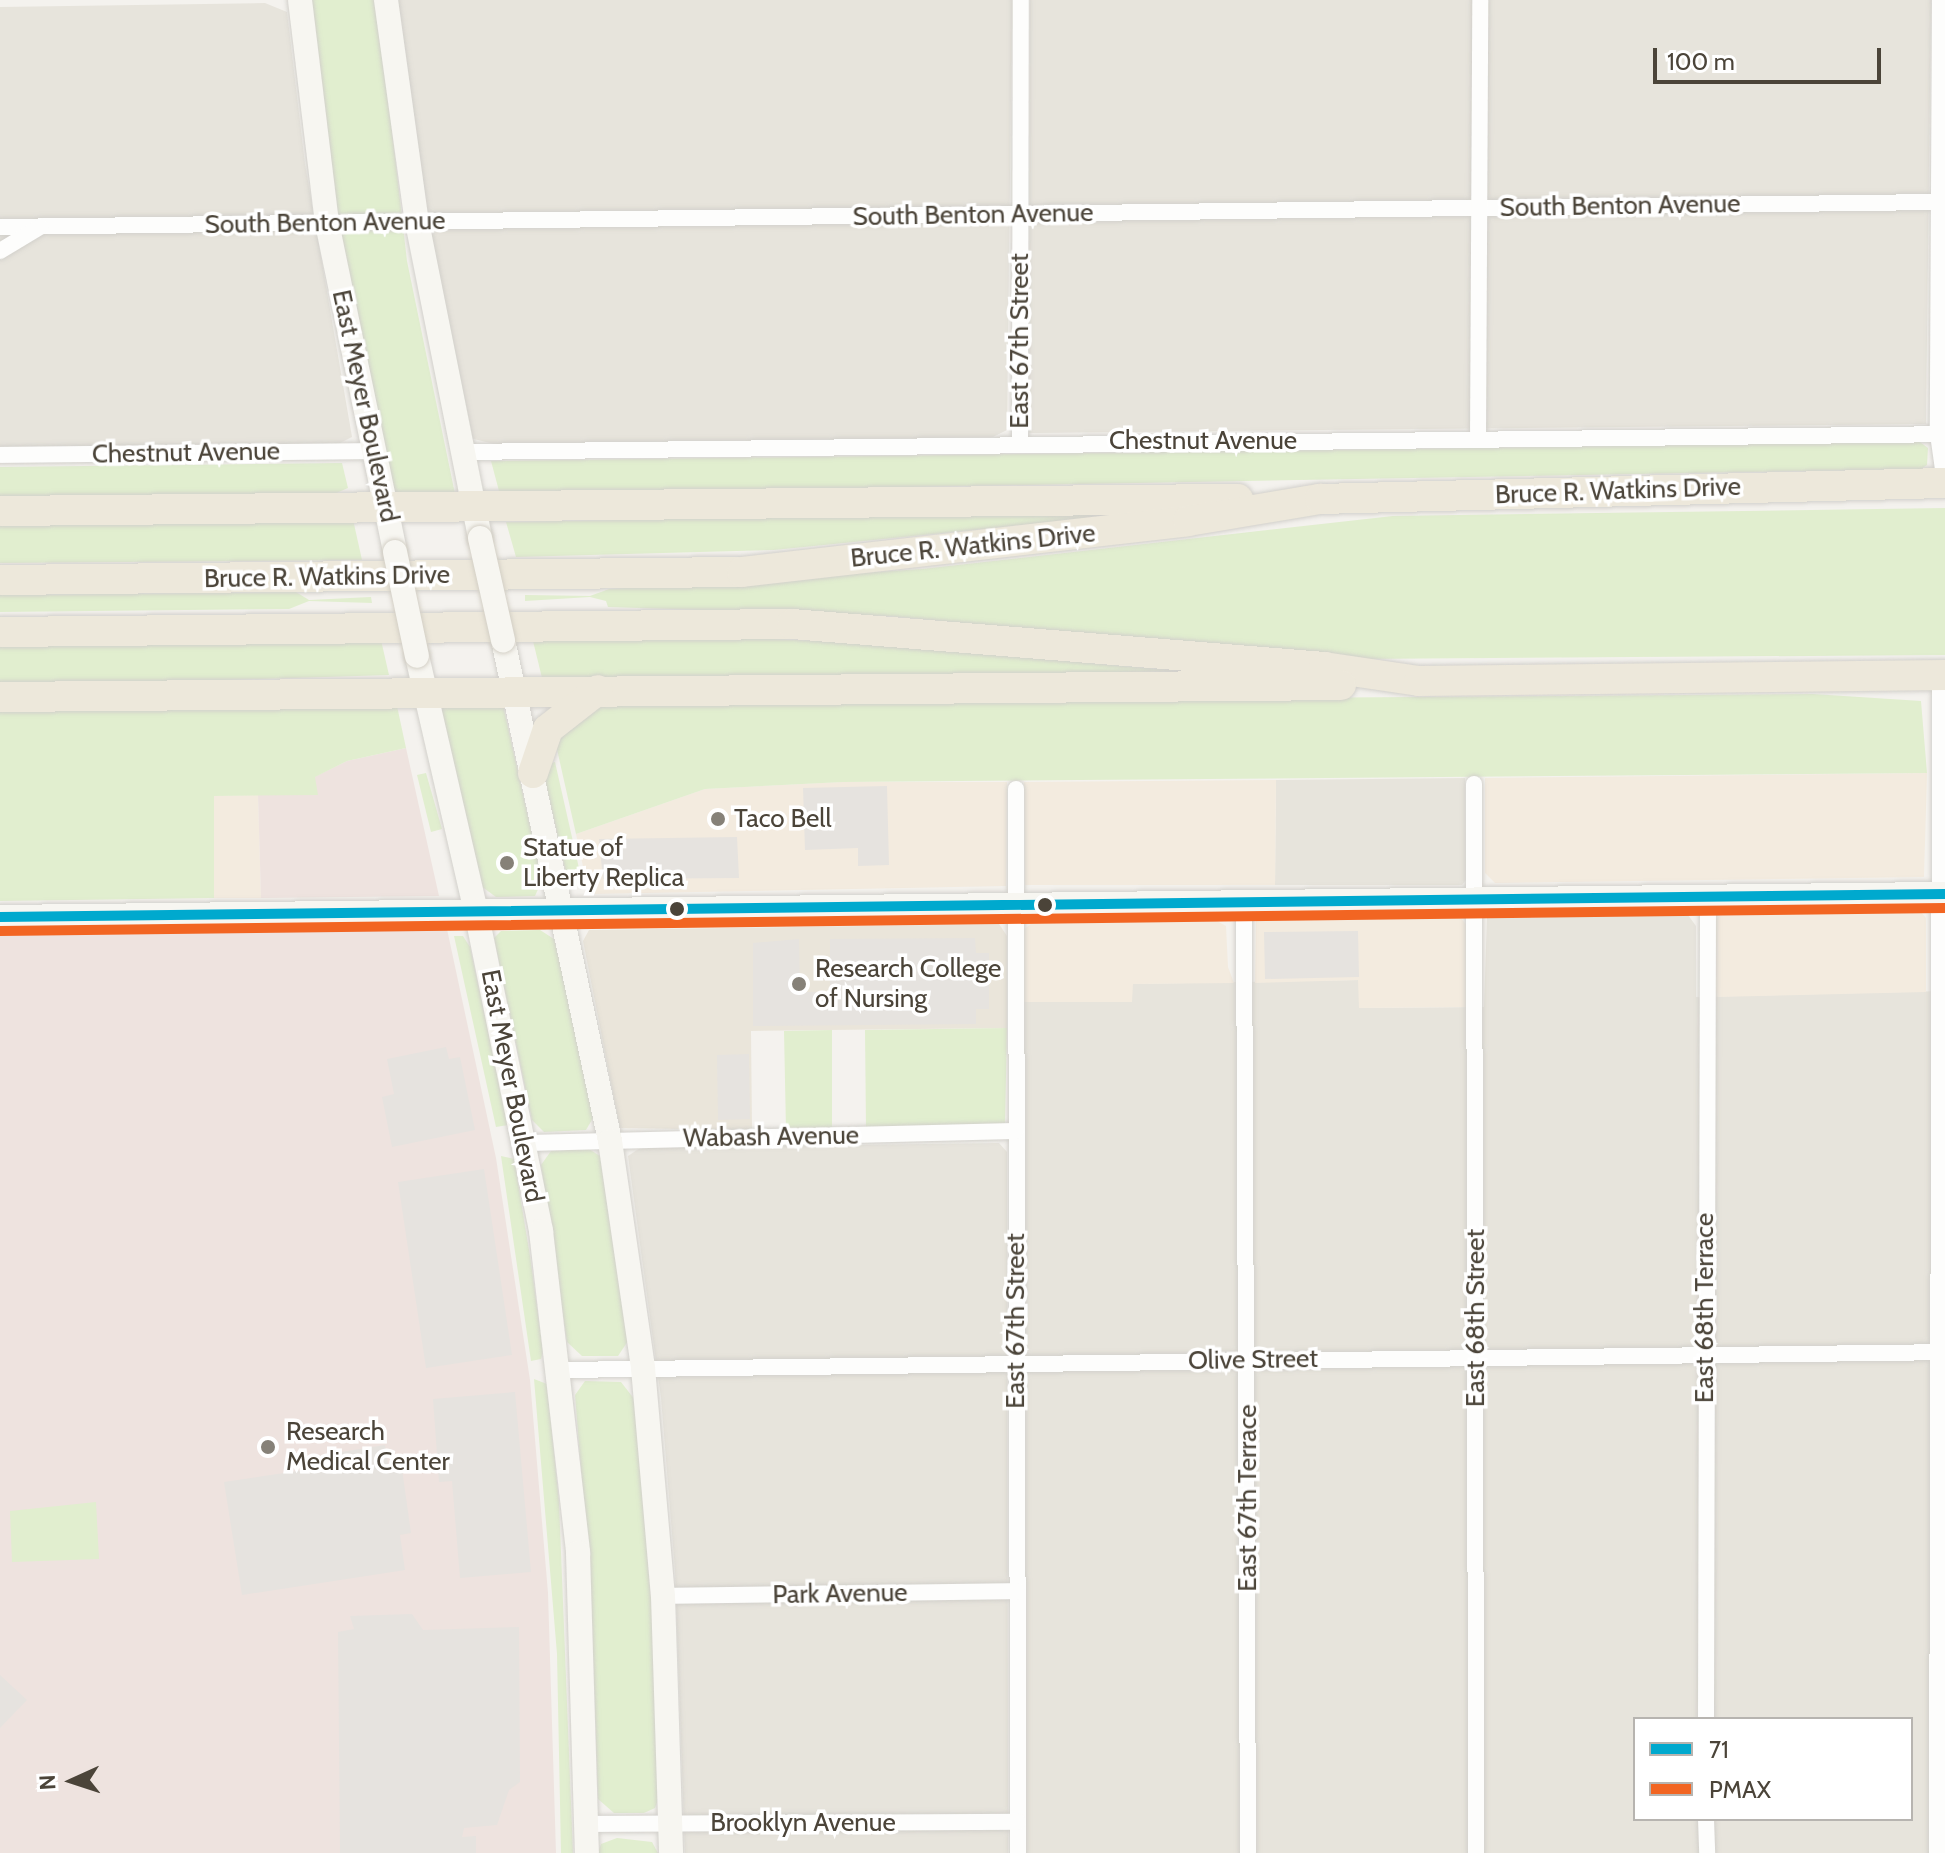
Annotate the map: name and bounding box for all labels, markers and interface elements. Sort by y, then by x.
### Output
scale bar [1657,32,1885,82]
text: 100 m [1667,47,1735,76]
street label: South Benton Avenue [1499,188,1741,224]
street label: South Benton Avenue [852,197,1094,233]
street label: South Benton Avenue [204,205,446,241]
street label: East 67th Street [1004,253,1036,429]
street label: East Meyer Boulevard [325,287,405,525]
street label: Chestnut Avenue [1109,425,1297,457]
street label: Chestnut Avenue [92,436,280,470]
street label: Bruce R. Watkins Drive [1494,471,1742,511]
street label: Bruce R. Watkins Drive [849,518,1097,574]
street label: Bruce R. Watkins Drive [204,559,450,595]
place label: Taco Bell [734,803,832,835]
marker: Taco Bell [709,810,727,828]
place label: Statue of Liberty Replica [523,832,684,894]
marker: Statue of Liberty Replica [498,854,516,872]
unlabelled marker [1037,897,1053,913]
unlabelled marker [669,901,685,917]
place label: Research College of Nursing [815,953,1001,1014]
street label: East Meyer Boulevard [474,967,550,1205]
marker: Research College of Nursing [790,975,808,993]
street label: Wabash Avenue [683,1120,859,1154]
street label: East 68th Terrace [1689,1213,1721,1403]
street label: East 68th Street [1460,1229,1492,1407]
street label: East 67th Street [1000,1233,1032,1409]
street label: Olive Street [1188,1343,1318,1377]
street label: East 67th Terrace [1232,1404,1264,1592]
place label: Research Medical Center [286,1416,450,1478]
marker: Research Medical Center [257,1436,279,1458]
street label: Park Avenue [772,1577,908,1611]
legend [1633,1717,1913,1821]
text: 71 [1709,1735,1729,1764]
north arrow [32,1741,112,1821]
text: N [34,1774,61,1791]
text: PMAX [1709,1775,1771,1804]
street label: Brooklyn Avenue [710,1807,896,1839]

